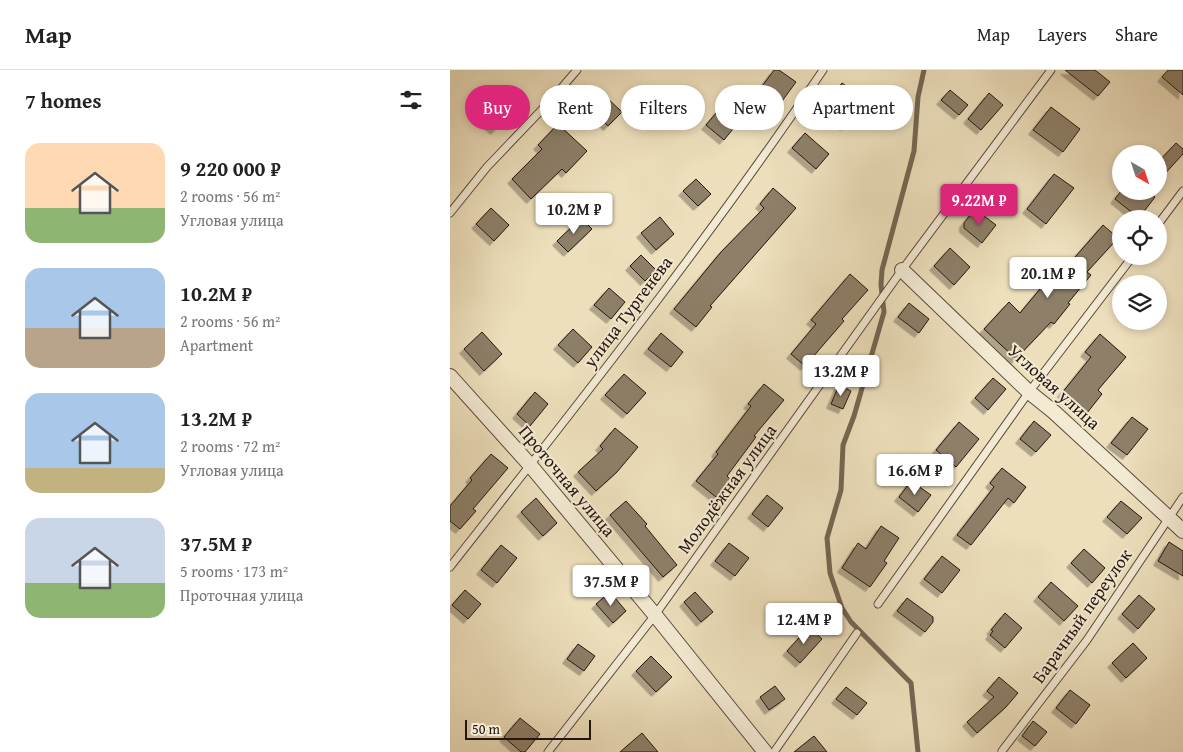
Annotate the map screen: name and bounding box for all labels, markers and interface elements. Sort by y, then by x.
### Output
text: Map [25,17,72,52]
text: Map [977,21,1010,48]
text: Layers [1038,21,1087,48]
text: Share [1115,21,1158,48]
text: 7 homes [25,85,101,116]
chip: Buy [465,85,530,130]
chip: Rent [540,85,611,130]
chip: Filters [621,85,705,130]
chip: New [715,85,784,130]
chip: Apartment [794,85,913,130]
icon: filters [397,86,425,114]
north arrow [1112,145,1168,200]
map controls [1112,145,1167,330]
text: 9 220 000 ₽ [180,153,281,184]
icon: home [65,163,125,223]
text: 2 rooms · 56 m² [180,184,280,208]
pin: 9.22M ₽ [933,184,1025,226]
text: 9.22M ₽ [952,188,1006,212]
pin: 10.2M ₽ [528,192,620,235]
text: 10.2M ₽ [547,197,601,221]
text: Угловая улица [180,208,284,232]
button: locate [1112,210,1167,265]
street label: улица Тургенева [576,250,679,374]
pin: 20.1M ₽ [1002,256,1094,299]
text: 20.1M ₽ [1021,261,1075,285]
button: layers [1112,275,1167,330]
text: 10.2M ₽ [180,278,252,309]
icon: home [65,288,125,348]
text: 2 rooms · 56 m² [180,309,280,333]
text: Apartment [180,333,253,357]
street label: Угловая улица [1002,338,1107,436]
pin: 13.2M ₽ [795,354,887,397]
text: 13.2M ₽ [814,359,868,383]
text: 13.2M ₽ [180,403,252,434]
icon: home [65,413,125,473]
street label: Молодёжная улица [670,418,783,559]
street label: Проточная улица [512,419,623,543]
text: 2 rooms · 72 m² [180,434,280,458]
pin: 16.6M ₽ [869,454,961,496]
text: Угловая улица [180,458,284,482]
text: 16.6M ₽ [888,458,942,482]
text: 37.5M ₽ [180,528,252,559]
icon: home [65,538,125,598]
street label: Барачный переулок [1025,542,1139,689]
text: 5 rooms · 173 m² [180,559,288,583]
pin: 37.5M ₽ [565,564,657,607]
text: 37.5M ₽ [584,569,638,593]
text: Проточная улица [180,583,303,607]
pin: 12.4M ₽ [758,602,850,645]
text: 12.4M ₽ [777,607,831,631]
scale bar [465,717,591,740]
text: 50 m [472,719,500,739]

